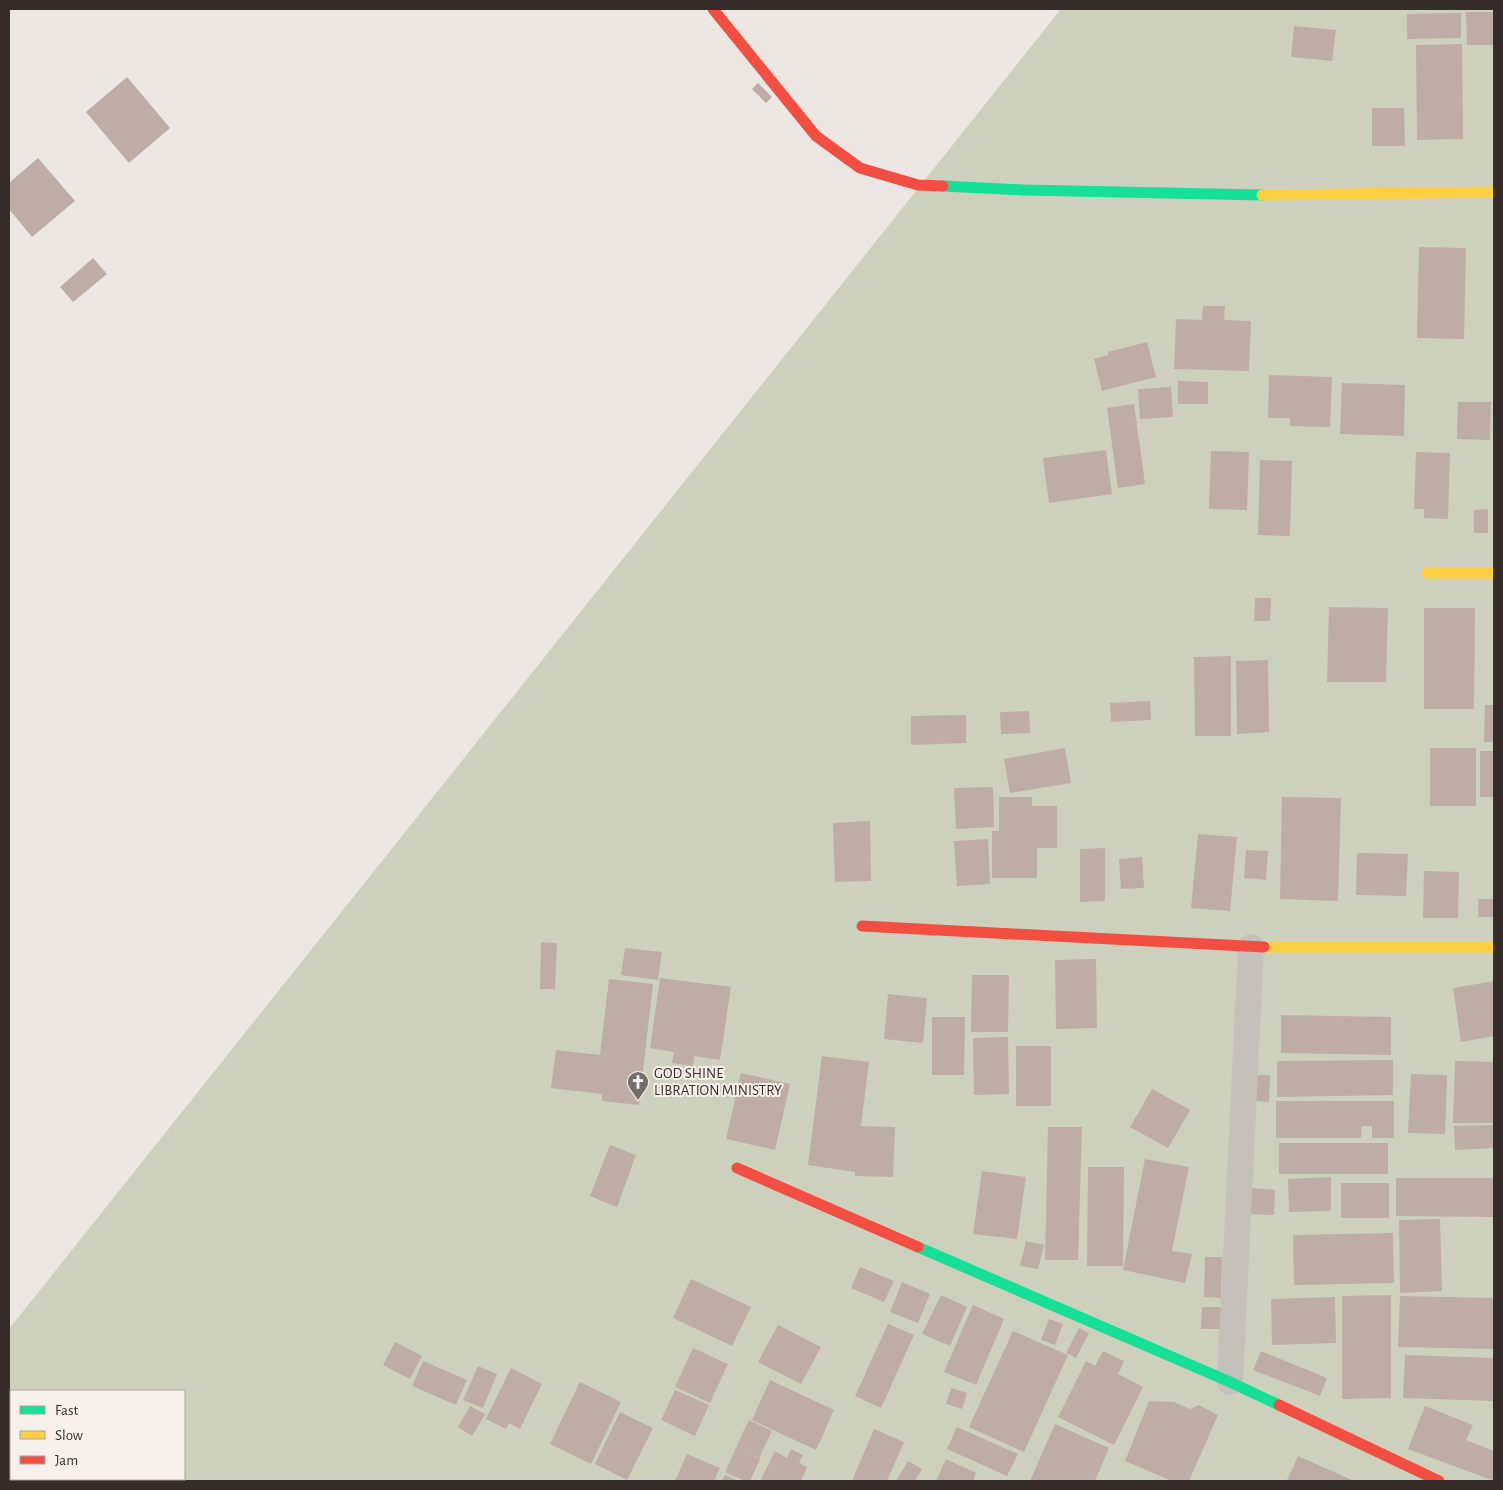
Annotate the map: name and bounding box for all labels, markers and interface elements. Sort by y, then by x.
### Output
place label: GOD SHINE LIBRATION MINISTRY [654,1066,782,1098]
church icon: GOD SHINE LIBRATION MINISTRY [626,1070,650,1101]
legend [10,1390,185,1480]
text: Fast [55,1403,79,1418]
text: Slow [55,1428,83,1443]
text: Jam [55,1453,78,1468]

